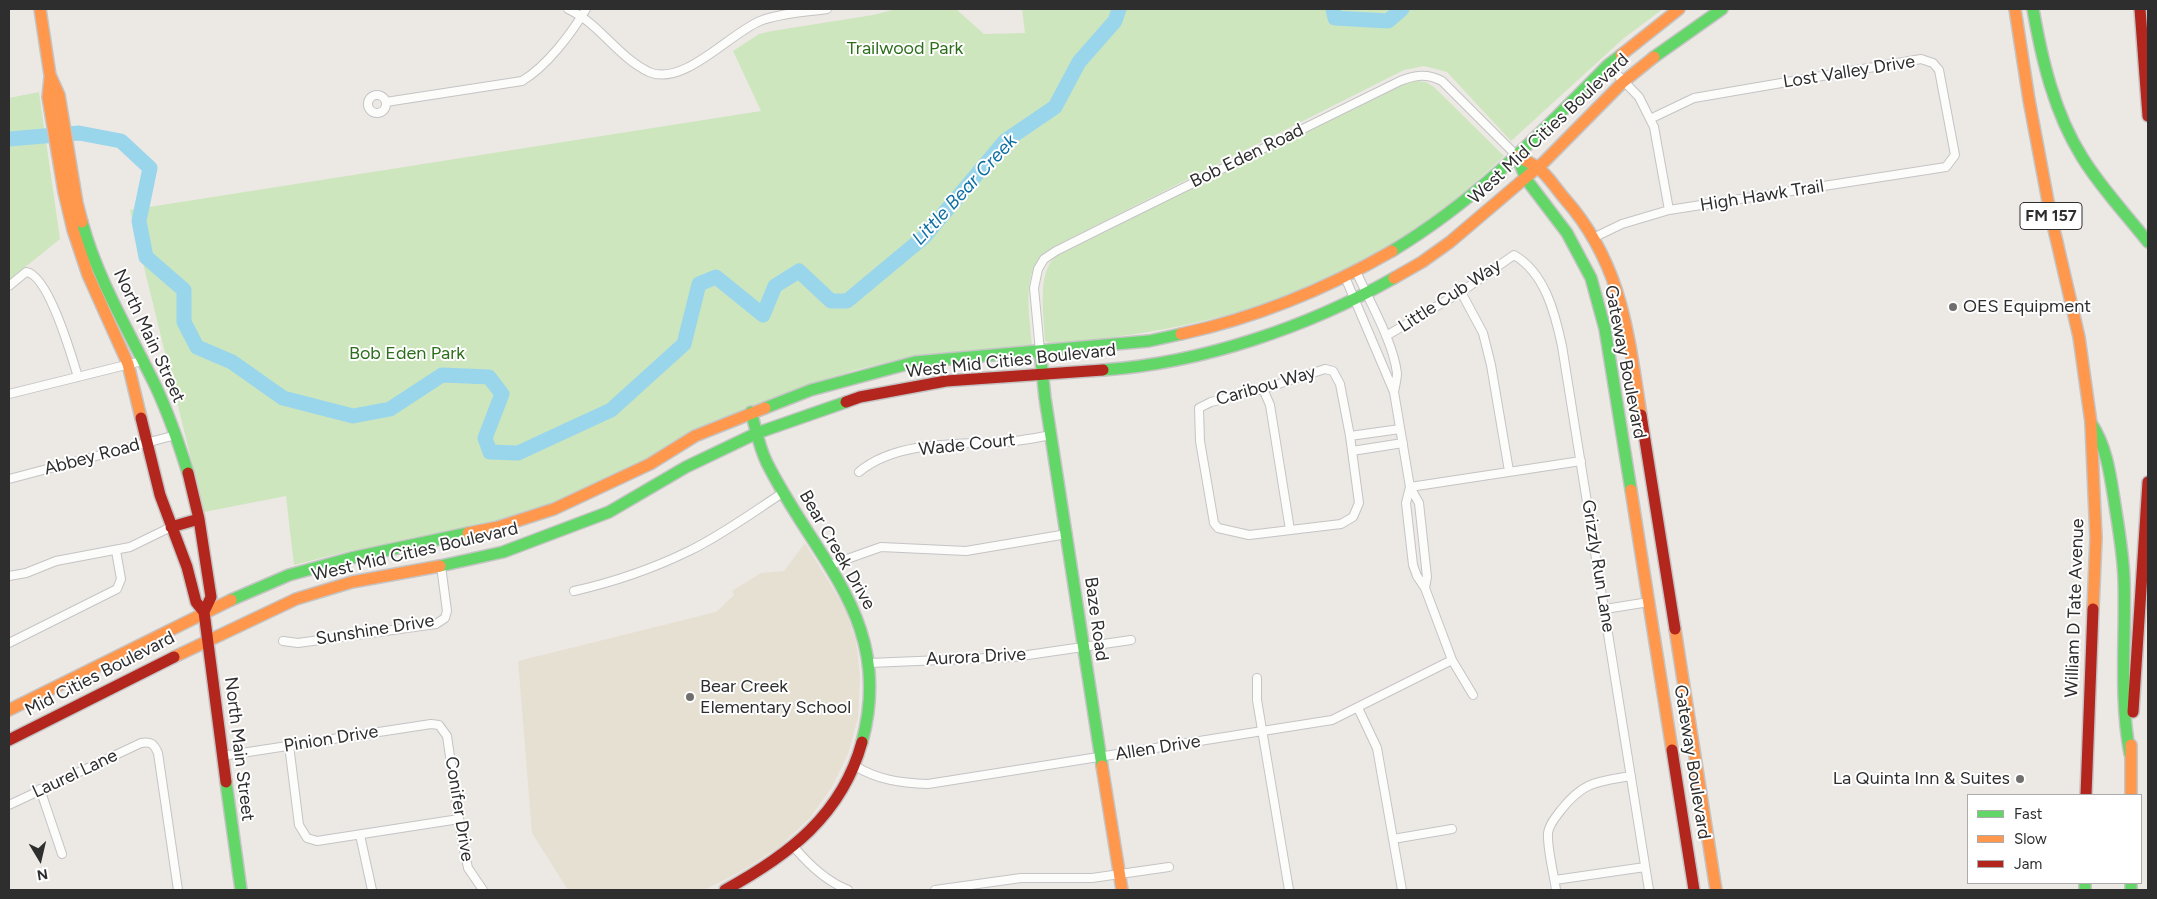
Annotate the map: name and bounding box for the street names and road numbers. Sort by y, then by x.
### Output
street label: West Mid Cities Boulevard [1464,49,1634,209]
street label: Lost Valley Drive [1781,51,1917,93]
street label: Bob Eden Road [1187,119,1307,193]
street label: High Hawk Trail [1699,176,1825,216]
road number: FM 157 [2020,202,2082,230]
street label: Little Cub Way [1394,255,1506,337]
street label: North Main Street [109,266,189,406]
street label: Gateway Boulevard [1600,283,1650,441]
street label: West Mid Cities Boulevard [905,339,1117,383]
street label: Caribou Way [1214,361,1318,411]
street label: Wade Court [918,429,1016,461]
street label: Abbey Road [42,434,142,480]
street label: Bear Creek Drive [794,487,880,613]
street label: Grizzly Run Lane [1577,498,1619,634]
street label: West Mid Cities Boulevard [310,518,520,586]
street label: William D Tate Avenue [2061,518,2089,698]
street label: Baze Road [1079,576,1113,662]
street label: Sunshine Drive [314,610,436,650]
street label: Mid Cities Boulevard [22,627,178,721]
street label: Aurora Drive [925,644,1027,670]
street label: North Main Street [219,676,259,822]
street label: Gateway Boulevard [1669,683,1715,841]
street label: Pinion Drive [282,721,380,757]
street label: Allen Drive [1114,731,1202,765]
street label: Laurel Lane [29,745,121,803]
street label: Conifer Drive [440,755,478,863]

